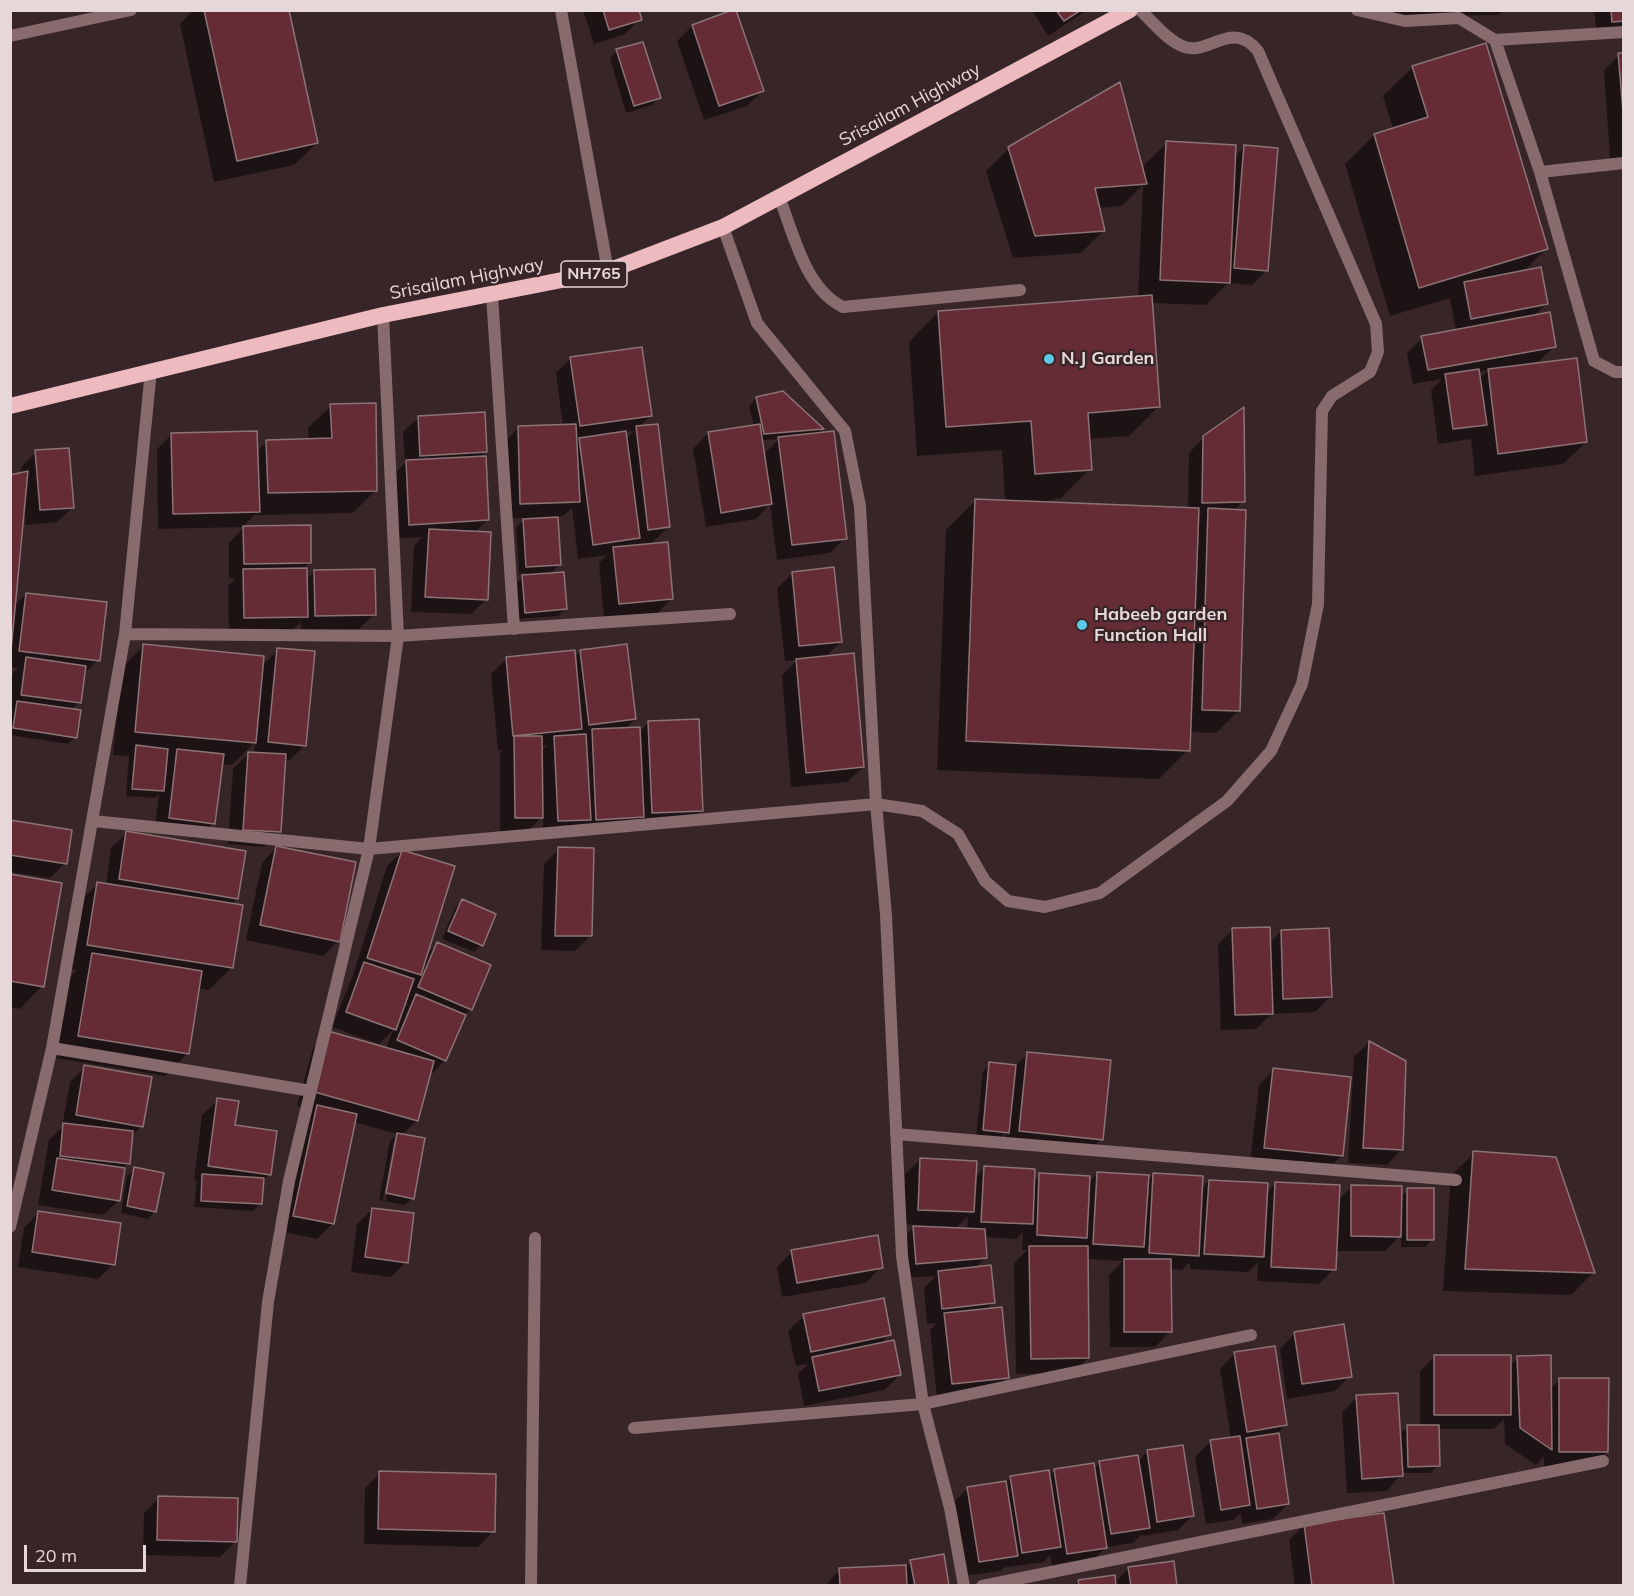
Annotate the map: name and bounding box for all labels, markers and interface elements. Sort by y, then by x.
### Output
street label: Srisailam Highway [836,59,984,151]
street label: Srisailam Highway [388,253,546,305]
road number: NH765 [561,261,627,287]
place label: N.J Garden [1061,348,1154,370]
marker: N.J Garden [1042,352,1056,366]
place label: Habeeb garden Function Hall [1094,604,1227,646]
marker: Habeeb garden Function Hall [1075,618,1089,632]
scale bar [27,1533,148,1571]
text: 20 m [35,1544,77,1567]

